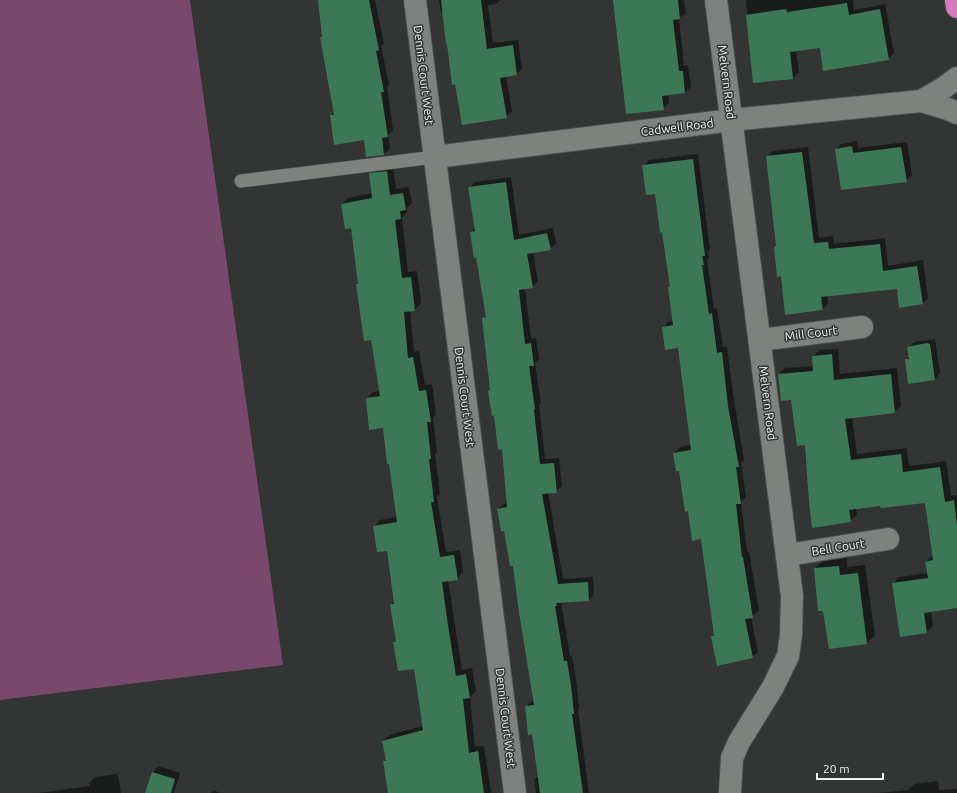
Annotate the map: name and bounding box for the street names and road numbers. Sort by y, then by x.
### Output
street label: Dennis Court West [411,24,437,126]
street label: Melvern Road [716,44,738,120]
street label: Cadwell Road [640,116,714,138]
street label: Mill Court [784,323,838,343]
street label: Dennis Court West [452,346,478,448]
street label: Melvern Road [757,365,779,441]
street label: Bell Court [810,536,866,558]
street label: Dennis Court West [493,667,519,769]

